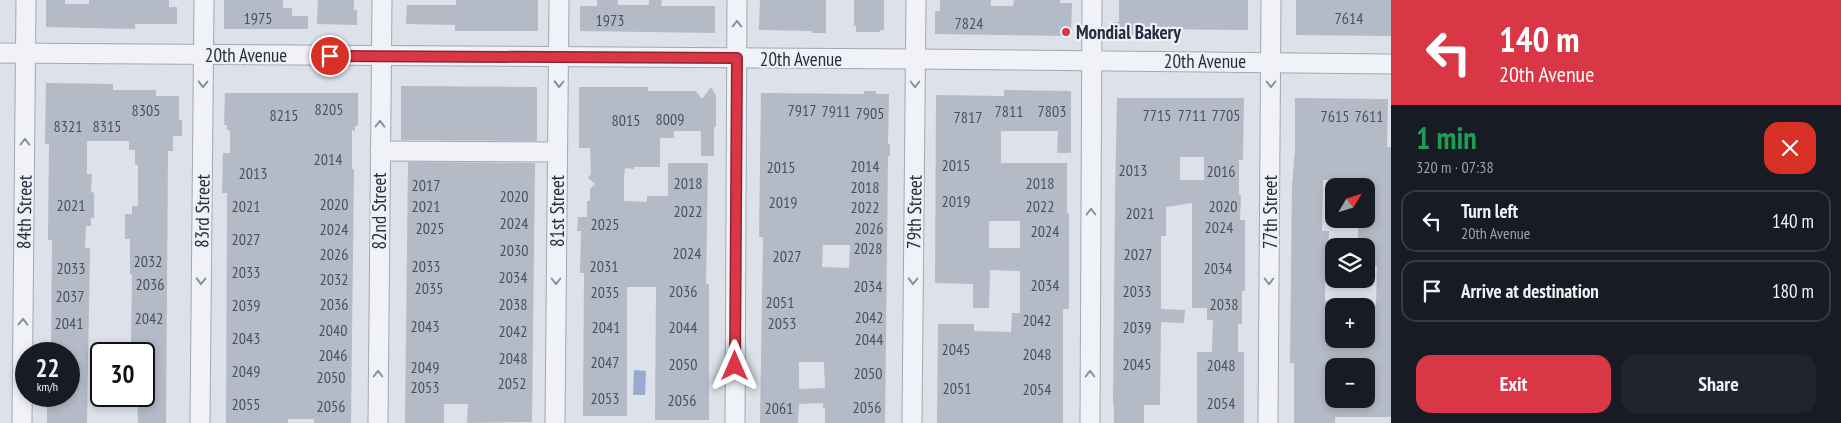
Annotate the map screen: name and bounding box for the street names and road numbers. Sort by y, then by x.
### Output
street label: 20th Avenue [205,43,287,67]
street label: 20th Avenue [760,47,842,71]
street label: 20th Avenue [1164,49,1246,73]
street label: 82nd Street [367,172,391,250]
street label: 83rd Street [189,173,215,248]
street label: 84th Street [11,174,37,249]
street label: 81st Street [545,174,569,247]
street label: 79th Street [901,174,927,249]
street label: 77th Street [1258,174,1282,249]

